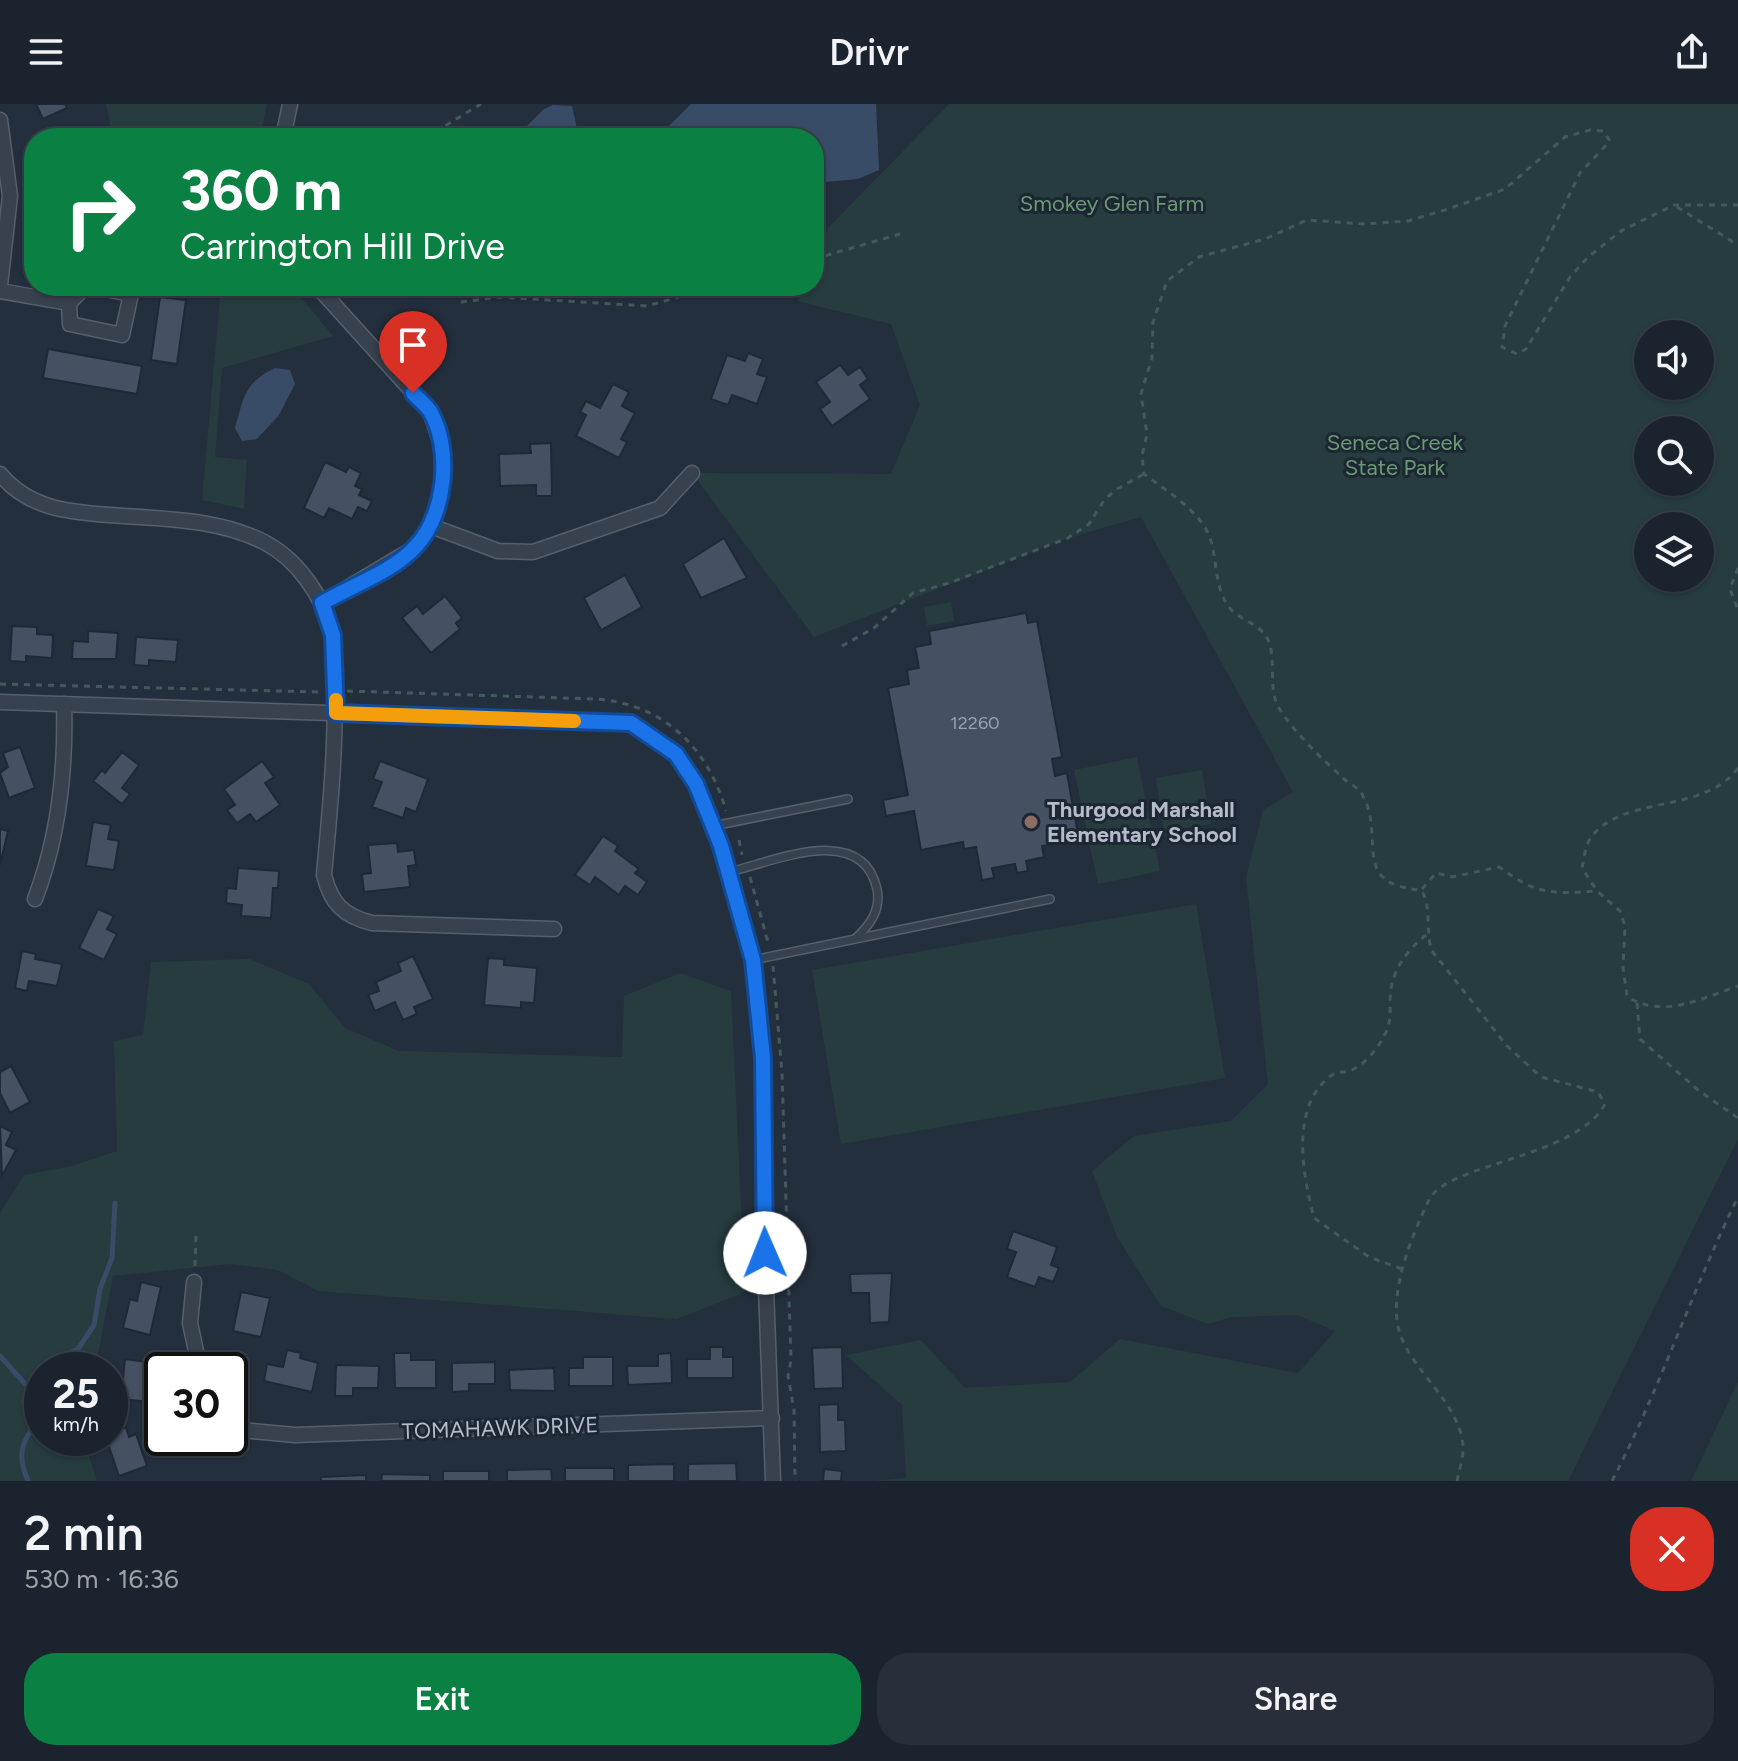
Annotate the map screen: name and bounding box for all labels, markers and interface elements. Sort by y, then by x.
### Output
icon: menu [24,30,68,74]
icon: share [1670,30,1714,74]
text: Drivr [829,31,909,74]
text: 360 m [180,157,342,224]
icon: right [48,160,152,264]
park label: Smokey Glen Farm [1020,190,1204,217]
text: Carrington Hill Drive [180,225,505,268]
pin [379,311,447,393]
map controls [1634,320,1714,592]
button: sound [1634,320,1714,400]
icon: arrive [391,323,435,367]
button: search [1634,416,1714,496]
park label: Seneca Creek State Park [1327,429,1464,481]
button: layers [1634,512,1714,592]
house number: 12260 [950,712,1000,734]
place label: Thurgood Marshall Elementary School [1047,796,1237,848]
marker: Thurgood Marshall Elementary School [1022,813,1040,831]
position arrow [723,1211,807,1295]
speed limit sign: 30 [144,1352,248,1456]
text: 25 [53,1370,99,1418]
street label: TOMAHAWK DRIVE [401,1411,599,1445]
text: km/h [53,1412,99,1436]
text: 2 min [24,1504,144,1562]
button: close [1630,1507,1714,1591]
text: 530 m · 16:36 [24,1563,179,1595]
button: Exit [24,1653,861,1745]
button: Share [877,1653,1714,1745]

